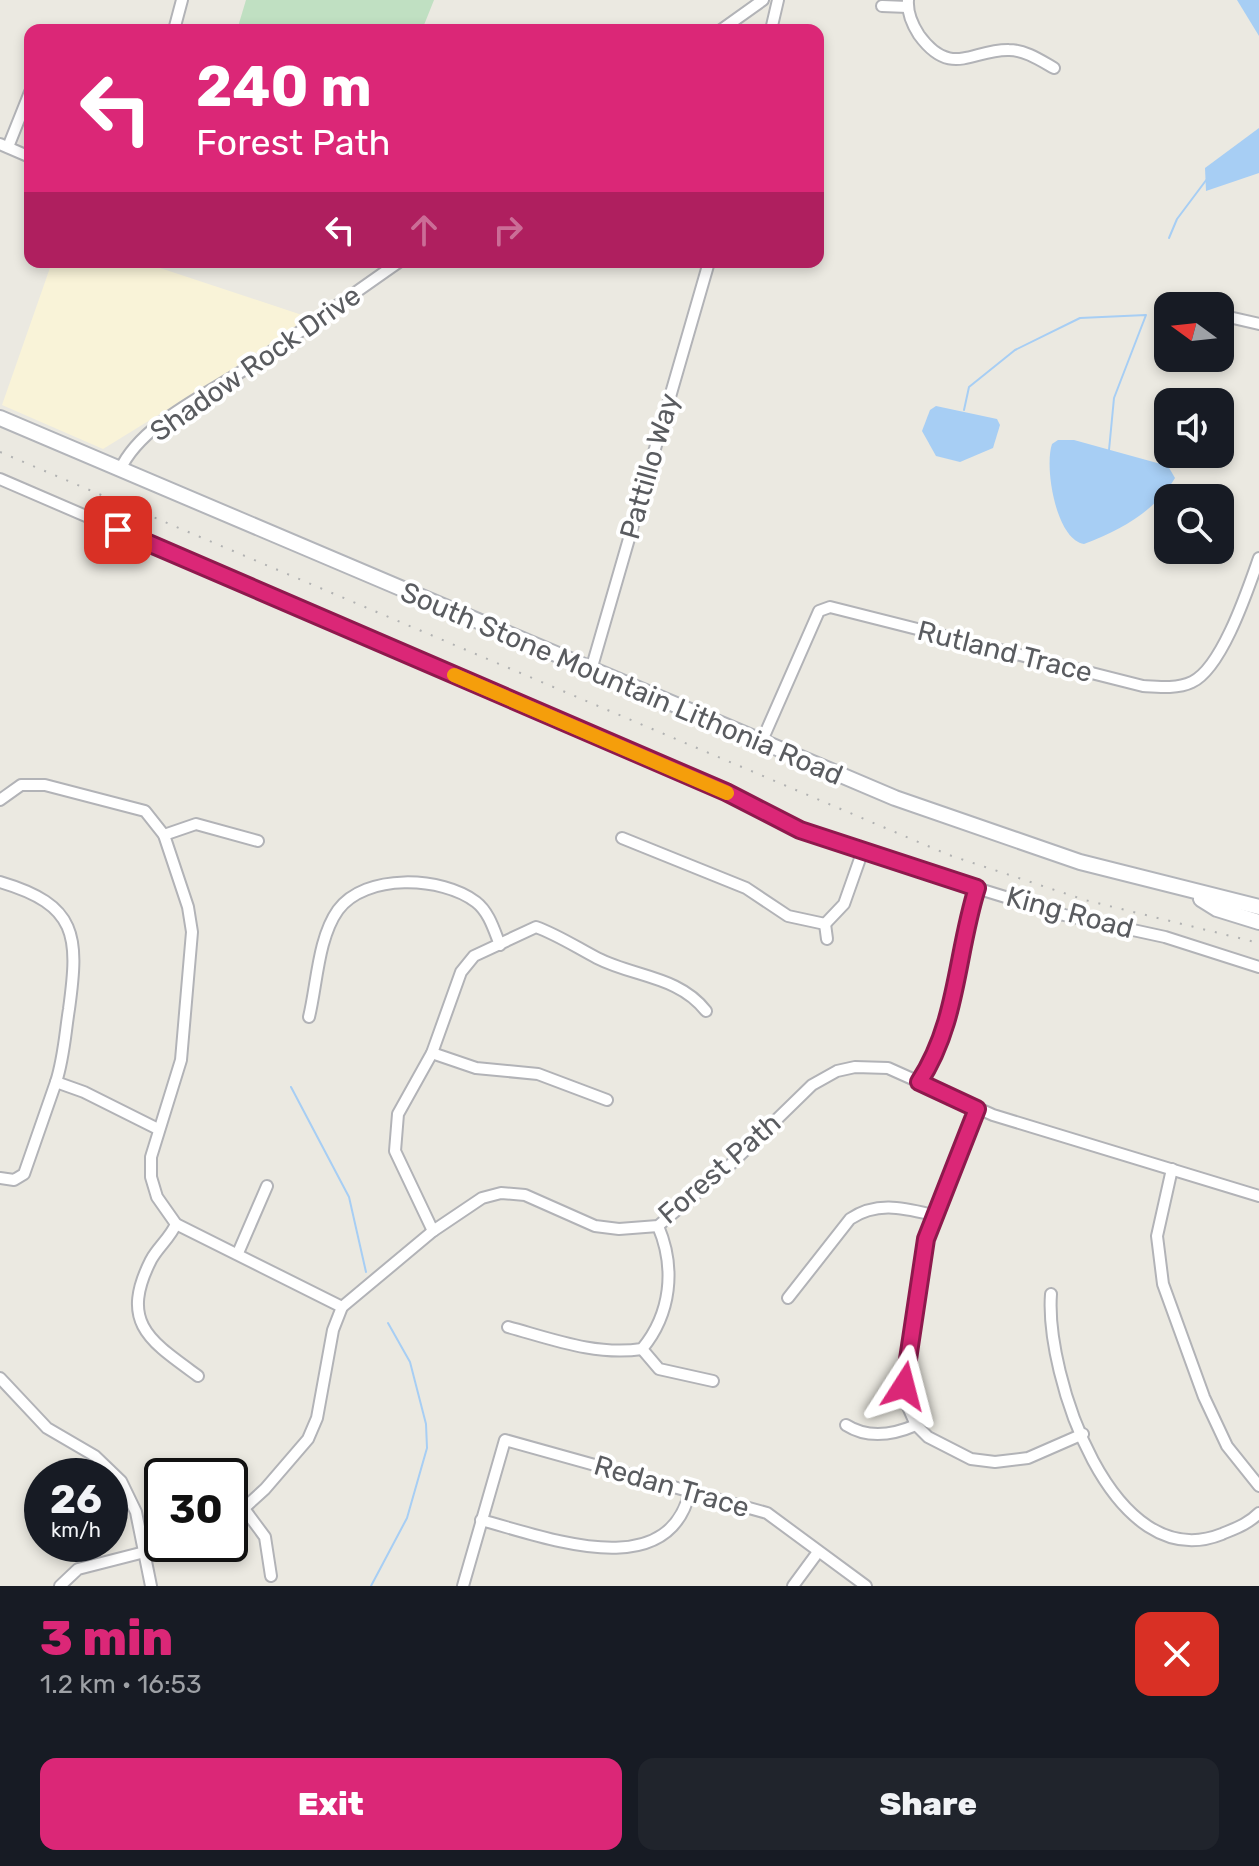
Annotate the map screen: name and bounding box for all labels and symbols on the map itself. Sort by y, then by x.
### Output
street label: Shadow Rock Drive [144,278,367,448]
north arrow [1154,292,1234,372]
street label: Pattillo Way [613,389,686,543]
pin [84,496,152,564]
street label: South Stone Mountain Lithonia Road [396,575,848,792]
street label: Rutland Trace [914,614,1096,689]
street label: King Road [1003,880,1137,945]
street label: Forest Path [651,1106,787,1230]
position arrow [862,1344,946,1428]
street label: Redan Trace [590,1449,753,1524]
speed limit sign: 30 [144,1458,248,1562]

